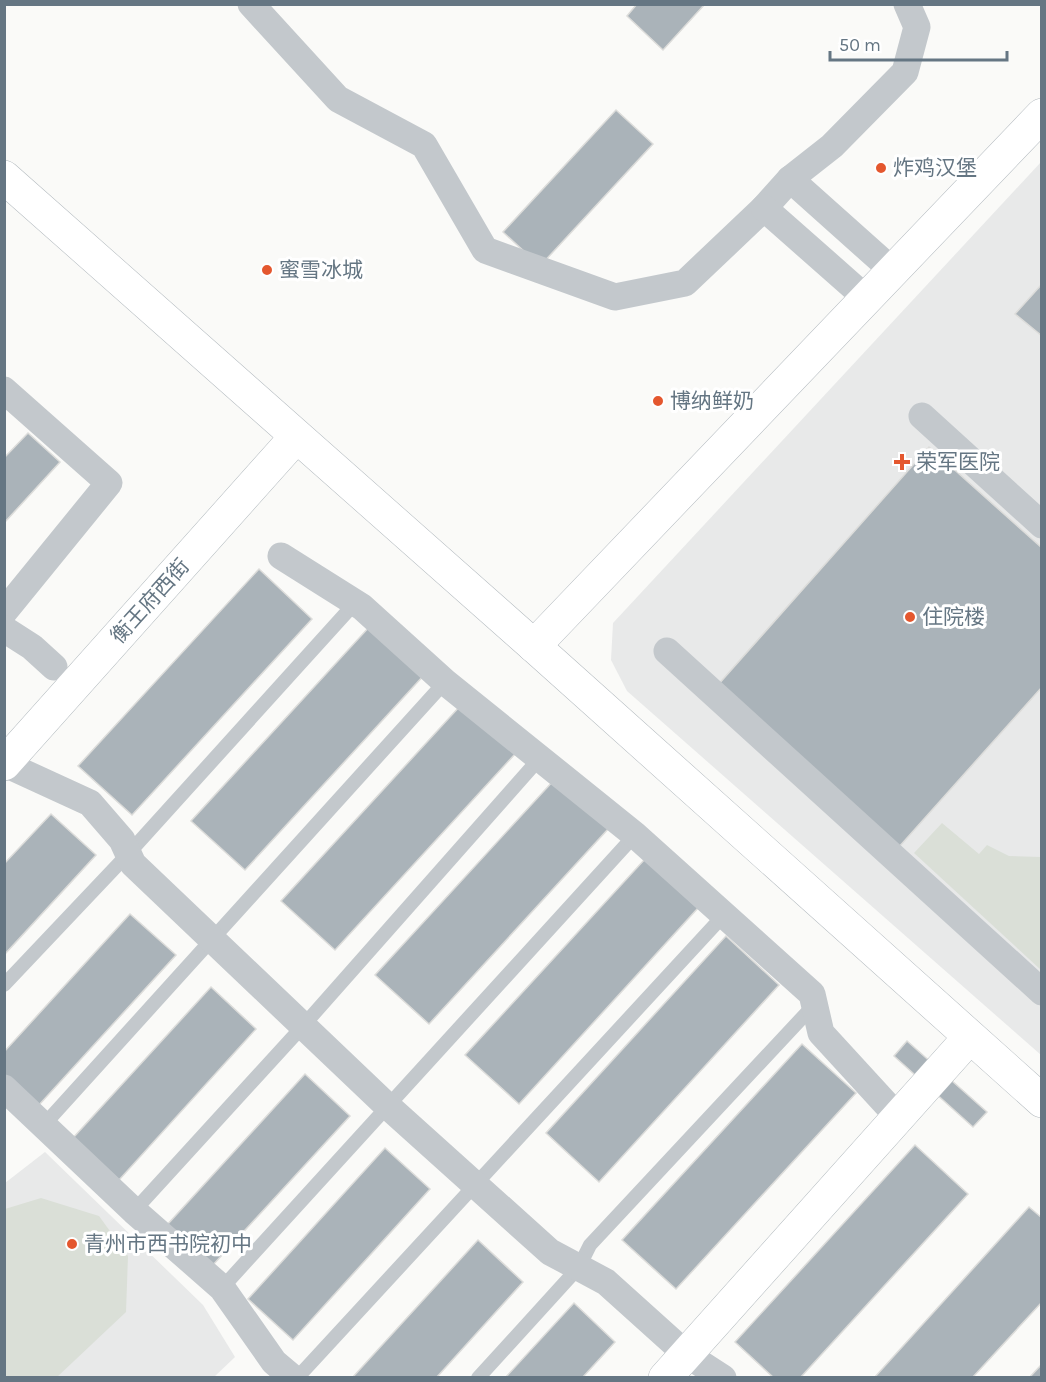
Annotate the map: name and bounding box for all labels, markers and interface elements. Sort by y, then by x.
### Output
scale bar [830,24,1007,62]
text: 50 m [839,34,881,56]
place label: 炸鸡汉堡 [893,156,977,180]
marker: 炸鸡汉堡 [874,161,888,175]
place label: 蜜雪冰城 [279,258,363,282]
marker: 蜜雪冰城 [260,263,274,277]
place label: 博纳鲜奶 [670,389,754,413]
marker: 博纳鲜奶 [651,394,665,408]
place label: 荣军医院 [916,450,1000,474]
marker: 荣军医院 [893,453,911,471]
street label: 衡王府西街 [106,554,194,648]
place label: 住院楼 [922,605,985,629]
marker: 住院楼 [903,610,917,624]
place label: 青州市西书院初中 [84,1232,252,1256]
marker: 青州市西书院初中 [65,1237,79,1251]

